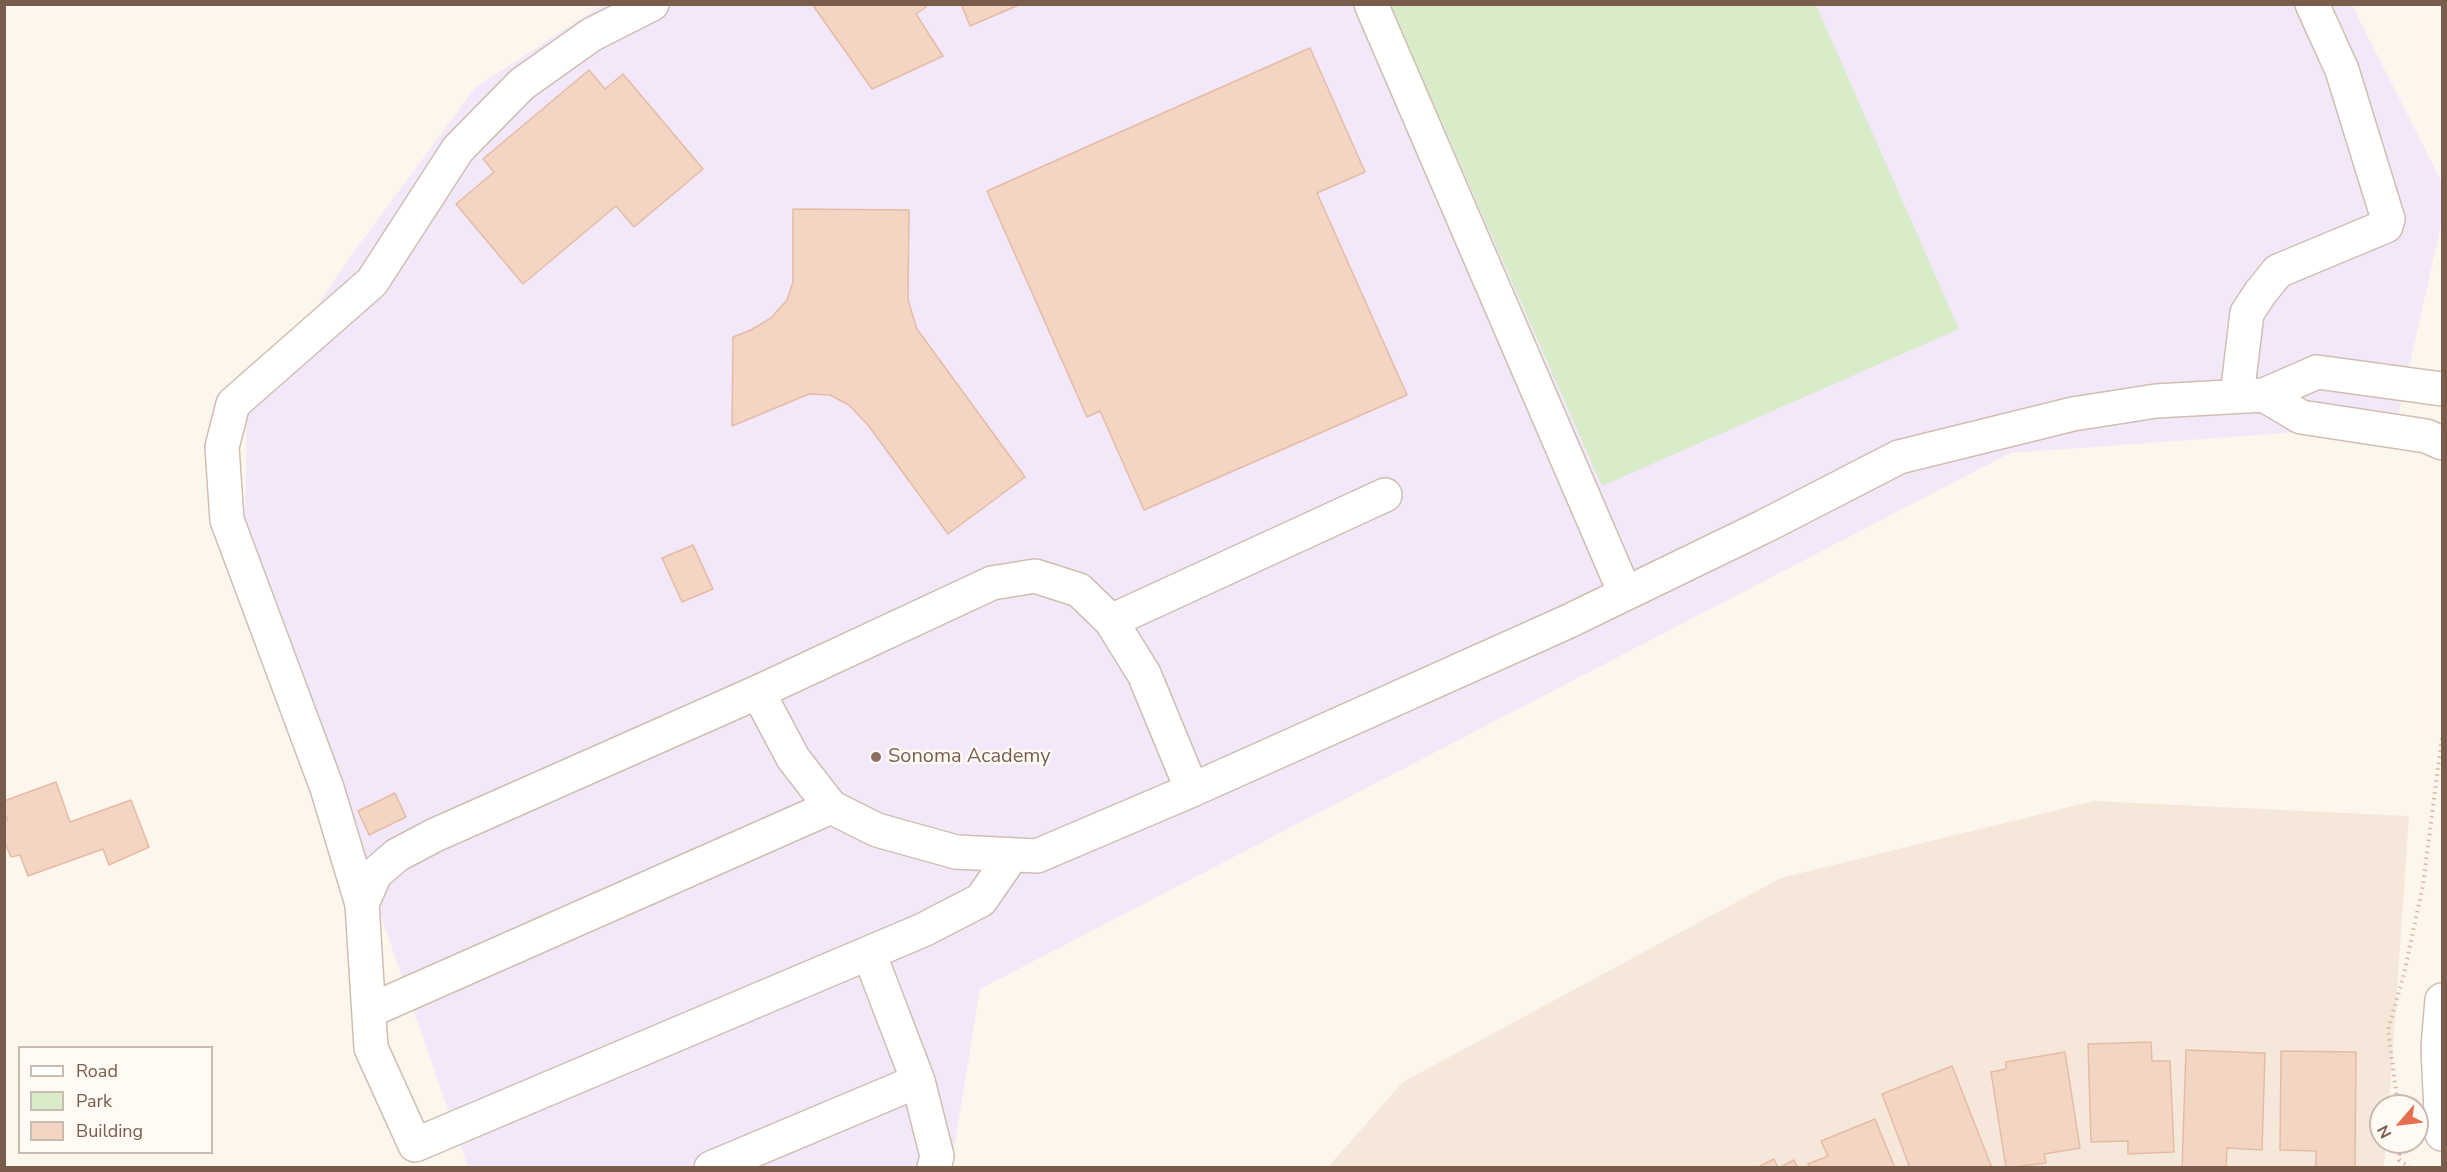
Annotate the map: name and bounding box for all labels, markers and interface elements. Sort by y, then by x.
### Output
place label: Sonoma Academy [888,745,1051,769]
marker: Sonoma Academy [869,750,883,764]
legend [18,1046,213,1154]
text: Road [76,1059,118,1083]
text: Park [76,1089,112,1113]
north arrow [2369,1094,2429,1154]
text: Building [76,1119,143,1143]
text: N [2372,1121,2397,1142]

